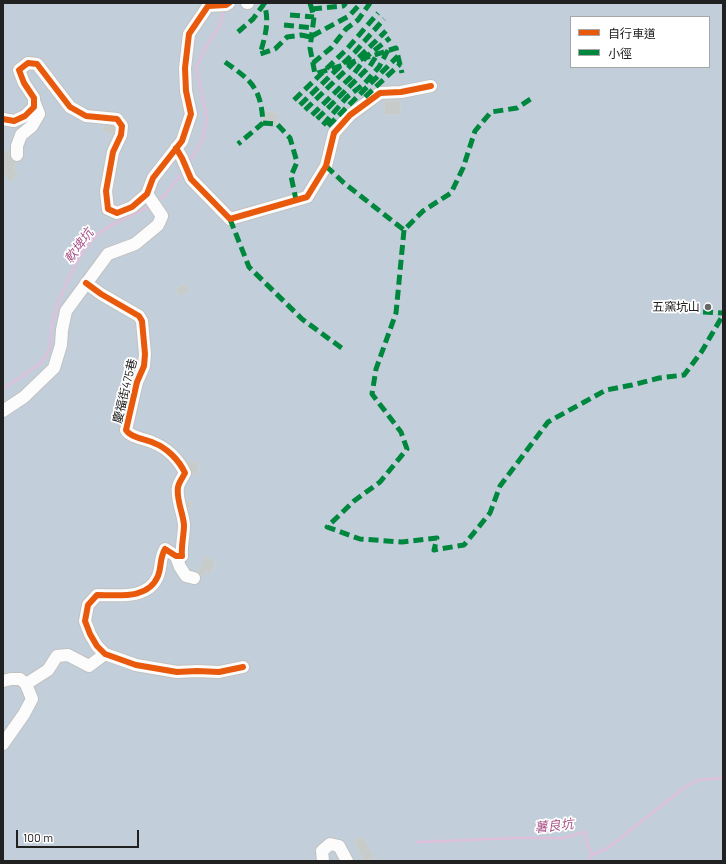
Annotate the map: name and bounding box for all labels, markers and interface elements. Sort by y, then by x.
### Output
legend [570,16,710,68]
text: 自行車道 [608,26,656,40]
text: 小徑 [608,46,632,60]
water label: 軟埤坑 [61,226,97,266]
place label: 五窯坑山 [652,300,700,314]
marker: 五窯坑山 [703,302,713,312]
street label: 慶福街475巷 [110,357,140,425]
water label: 薯良坑 [534,816,574,836]
scale bar [18,822,141,848]
text: 100 m [23,830,53,844]

